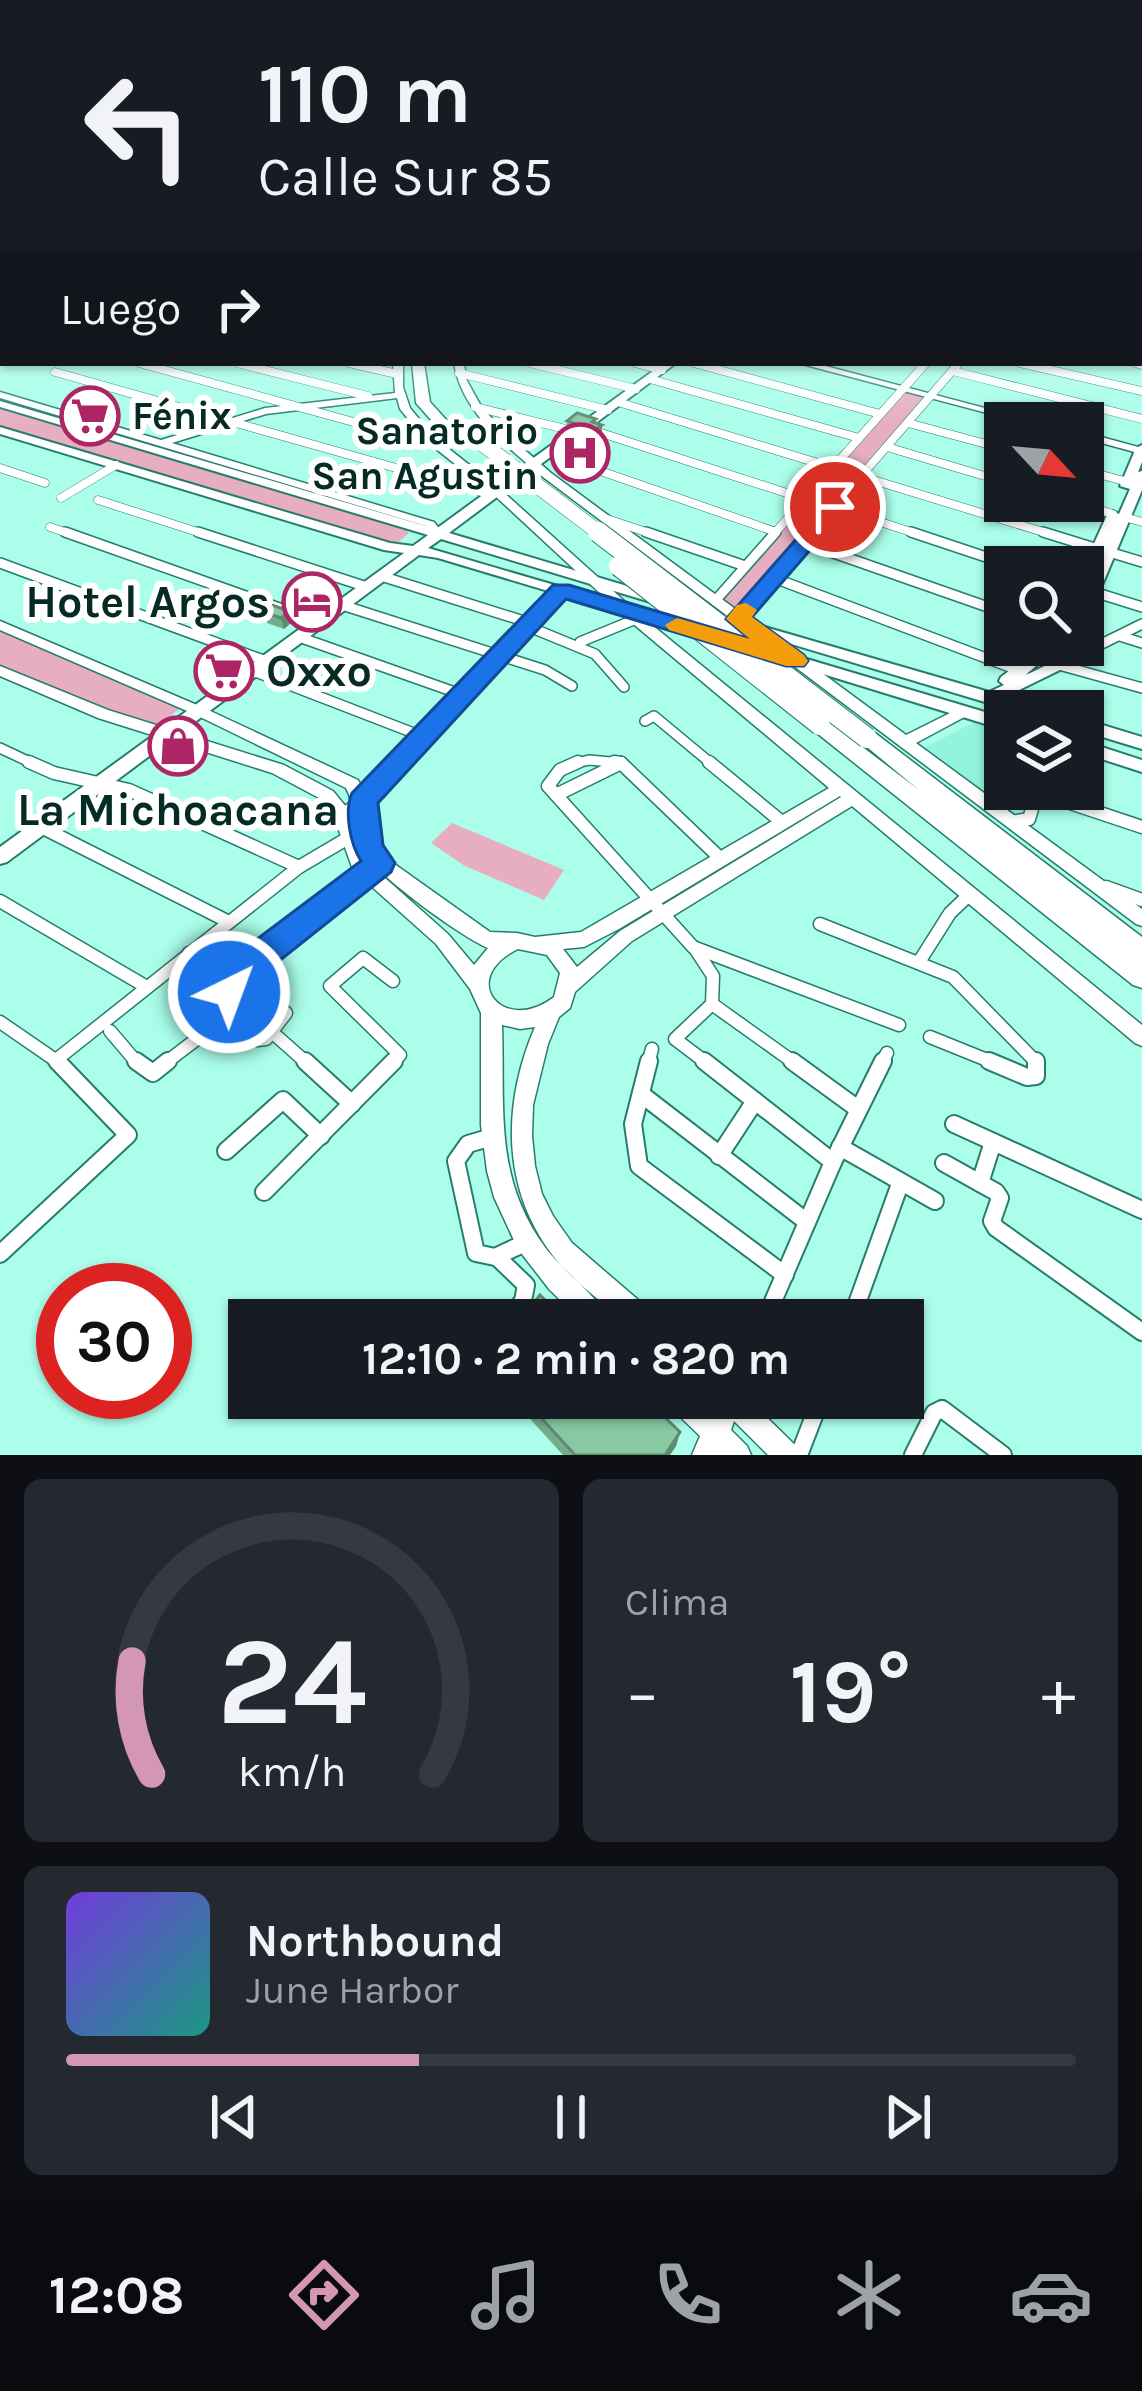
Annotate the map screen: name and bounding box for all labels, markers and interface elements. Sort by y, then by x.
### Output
text: 110 m [258,45,472,143]
icon: left [60,48,216,204]
text: Calle Sur 85 [258,145,553,209]
icon: right [205,276,271,342]
text: Luego [60,283,181,335]
supermarket icon: Fénix [59,385,121,447]
place label: Fénix [132,393,231,439]
north arrow [984,402,1104,522]
map controls [984,402,1104,810]
place label: Sanatorio San Agustin [312,408,538,499]
hospital icon: Sanatorio San Agustin [549,422,611,484]
pin [784,456,886,558]
icon: arrive [802,474,868,540]
button: search [984,546,1104,666]
hotel icon: Hotel Argos [281,571,343,633]
place label: Hotel Argos [25,576,270,629]
supermarket icon: Oxxo [193,640,255,702]
place label: Oxxo [266,645,372,697]
button: layers [984,690,1104,810]
shop icon: La Michoacana [147,715,209,777]
place label: La Michoacana [17,784,339,836]
position arrow [166,929,292,1055]
speed limit sign: 30 [36,1263,192,1419]
text: 12:10 · 2 min · 820 m [362,1333,790,1385]
text: Clima [625,1579,729,1625]
text: 24 [217,1609,366,1754]
text: 19° [790,1639,911,1745]
text: − [625,1654,660,1732]
text: + [1041,1654,1076,1732]
text: km/h [237,1746,346,1796]
text: Northbound [246,1915,504,1967]
text: June Harbor [246,1967,458,2013]
icon: previous [201,2084,267,2150]
icon: pause [538,2084,604,2150]
icon: next [875,2084,941,2150]
icon: directions [282,2253,366,2337]
icon: music [464,2253,548,2337]
icon: phone [646,2253,730,2337]
icon: climate [827,2253,911,2337]
icon: car [1009,2253,1093,2337]
text: 12:08 [49,2263,184,2327]

